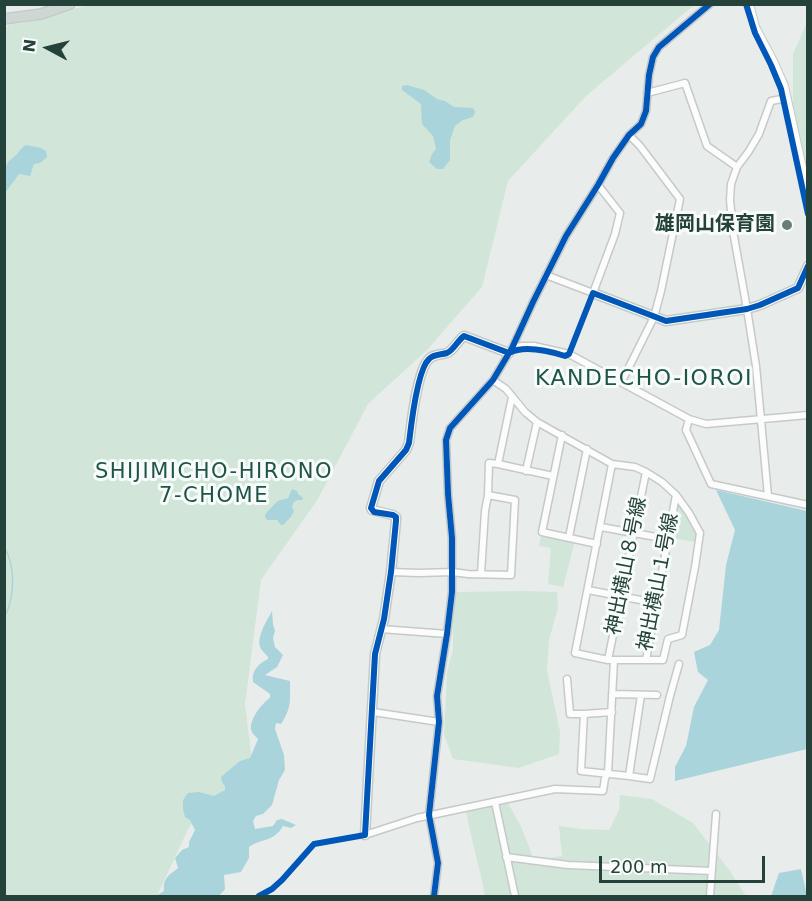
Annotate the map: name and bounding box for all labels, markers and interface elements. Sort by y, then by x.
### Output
north arrow [18,18,78,78]
text: N [19,38,40,54]
place label: 雄岡山保育園 [655,213,775,237]
marker: 雄岡山保育園 [780,218,794,232]
district label: KANDECHO-IOROI [535,366,753,392]
district label: SHIJIMICHO-HIRONO 7-CHOME [95,460,333,510]
street label: 神出横山８号線 [602,495,652,637]
street label: 神出横山１号線 [634,511,684,653]
scale bar [602,844,768,882]
text: 200 m [610,856,668,877]

